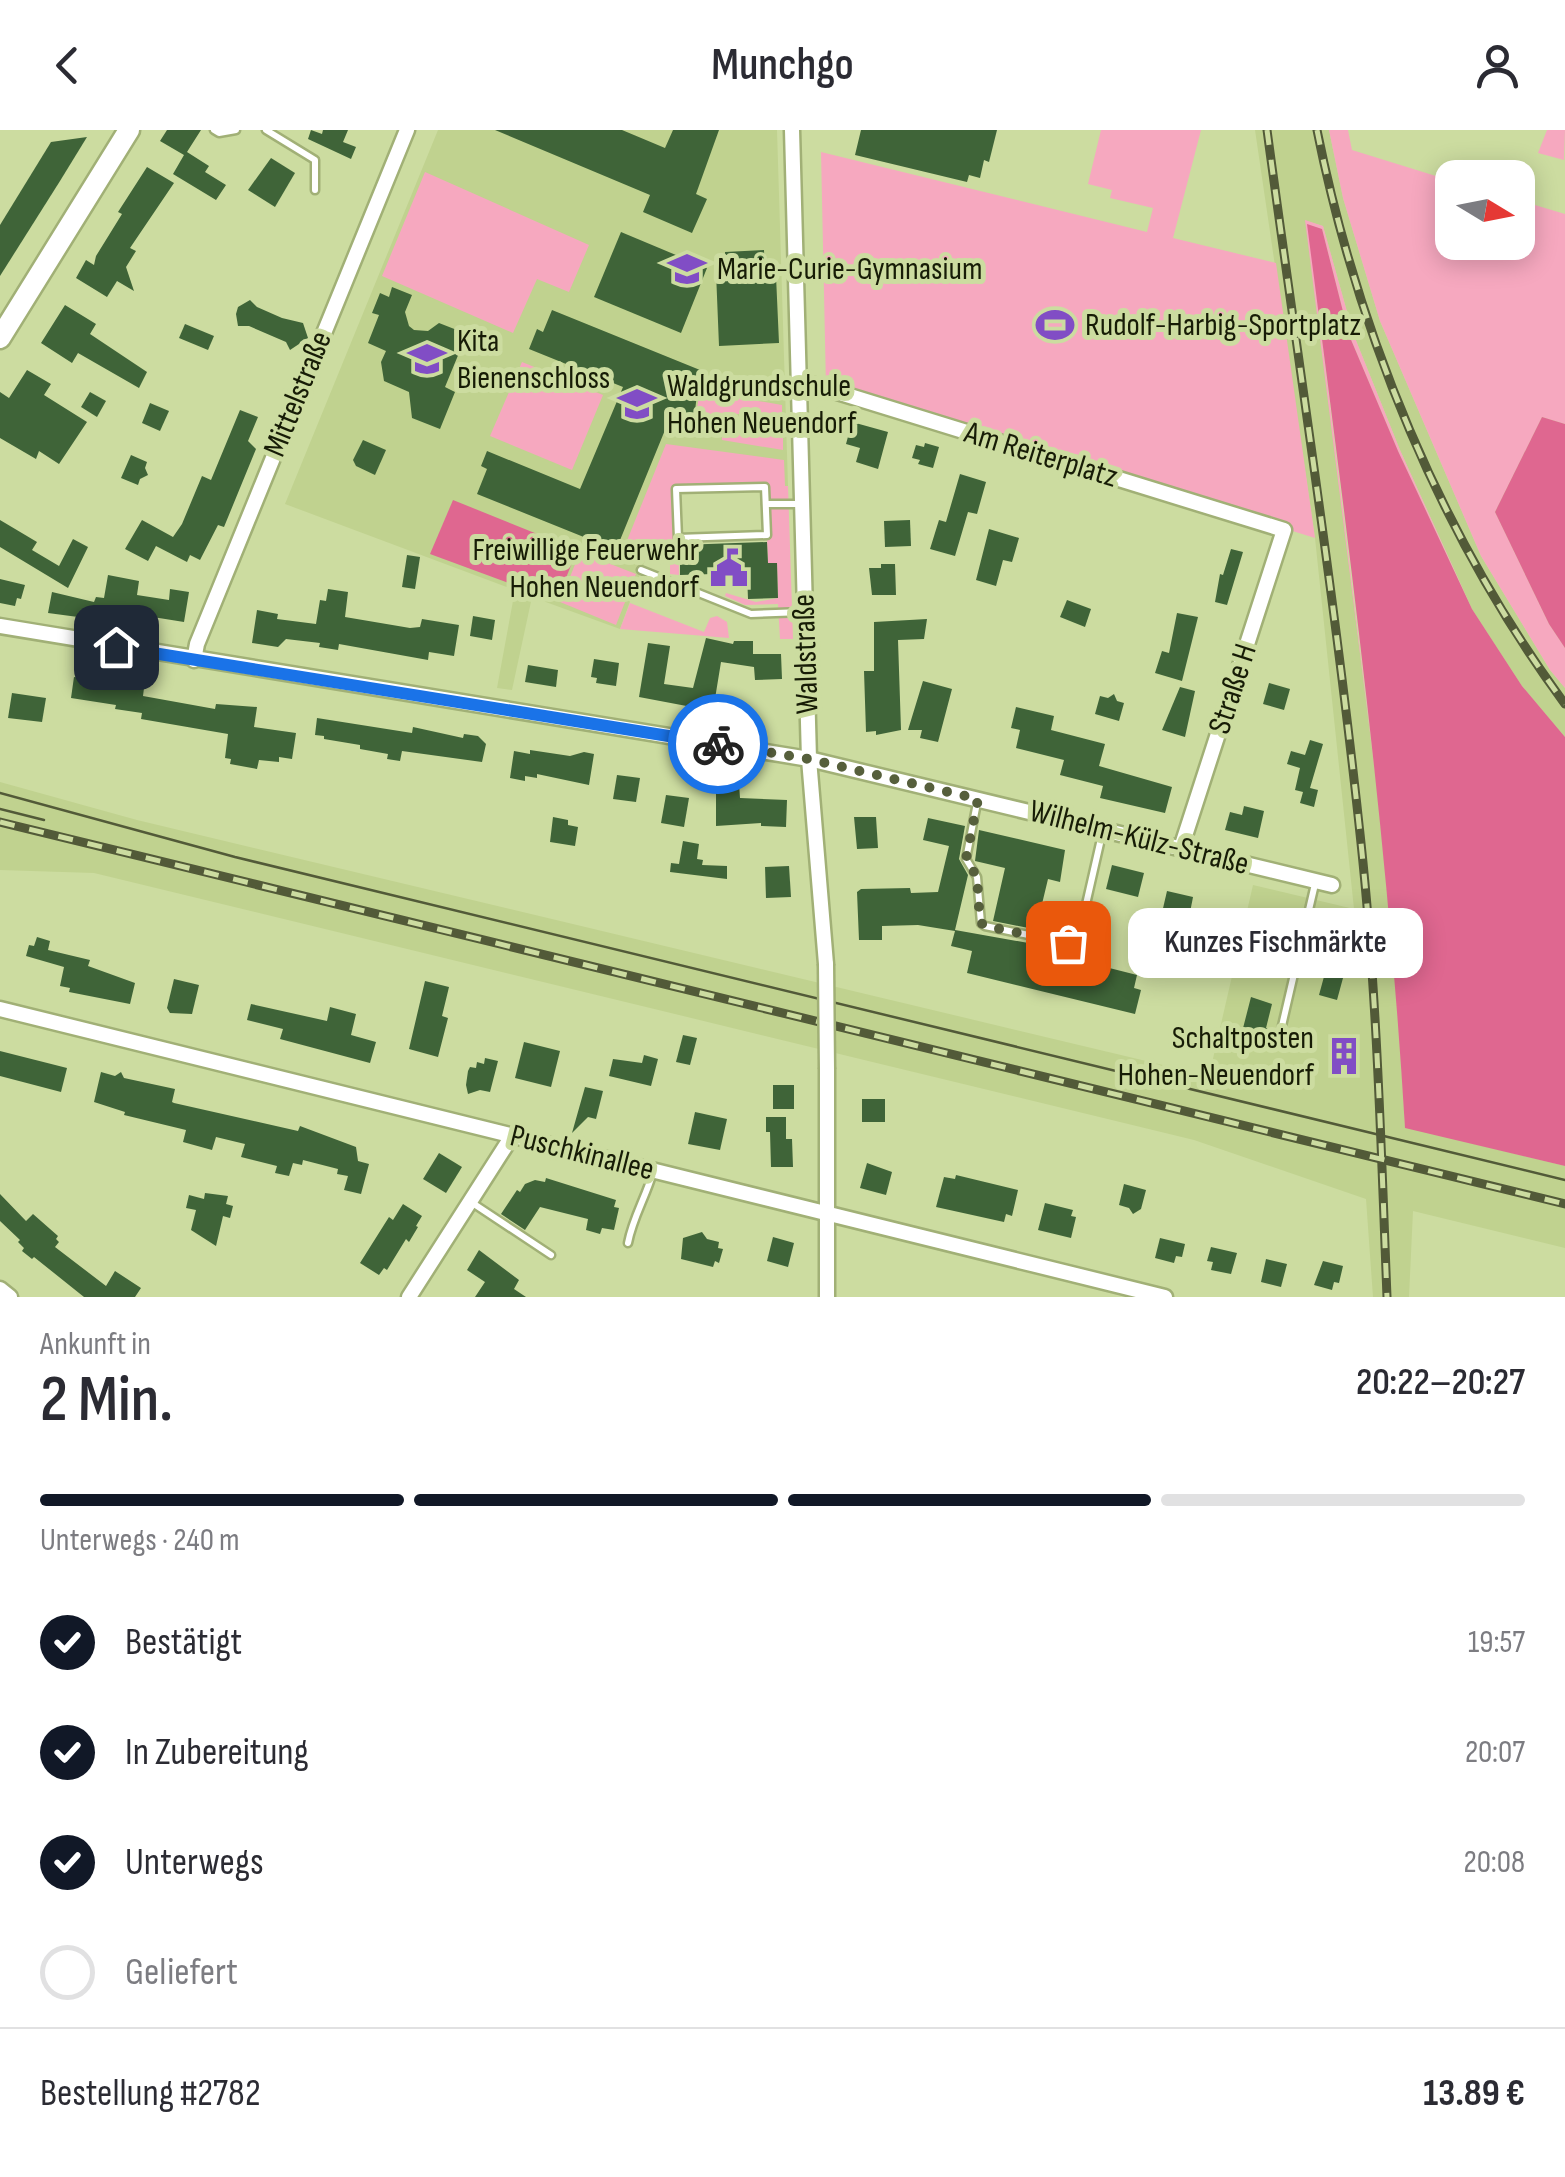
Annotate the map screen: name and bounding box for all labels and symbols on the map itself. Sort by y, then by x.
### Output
north arrow [1435,160,1535,260]
school or university icon: Marie-Curie-Gymnasium [666,248,708,290]
place label: Marie-Curie-Gymnasium [717,250,982,289]
sports icon: Rudolf-Harbig-Sportplatz [1034,304,1076,346]
place label: Rudolf-Harbig-Sportplatz [1085,306,1361,345]
place label: Kita Bienenschloss [457,322,610,398]
street label: Mittelstraße [255,326,341,462]
school or university icon: Kita Bienenschloss [406,338,448,380]
place label: Waldgrundschule Hohen Neuendorf [667,367,857,443]
school or university icon: Waldgrundschule Hohen Neuendorf [616,383,658,425]
street label: Am Reiterplatz [959,413,1122,497]
place label: Freiwillige Feuerwehr Hohen Neuendorf [472,531,700,607]
public building icon: Freiwillige Feuerwehr Hohen Neuendorf [708,547,750,589]
street label: Waldstraße [784,593,828,715]
pin [74,605,159,690]
street label: Straße H [1200,639,1266,739]
courier [668,694,768,794]
street label: Wilhelm-Külz-Straße [1025,792,1253,884]
pin [1026,901,1111,986]
callout: Kunzes Fischmärkte [1128,908,1423,978]
place label: Schaltposten Hohen-Neuendorf [1118,1019,1315,1095]
building icon: Schaltposten Hohen-Neuendorf [1323,1035,1365,1077]
street label: Puschkinallee [506,1116,658,1190]

